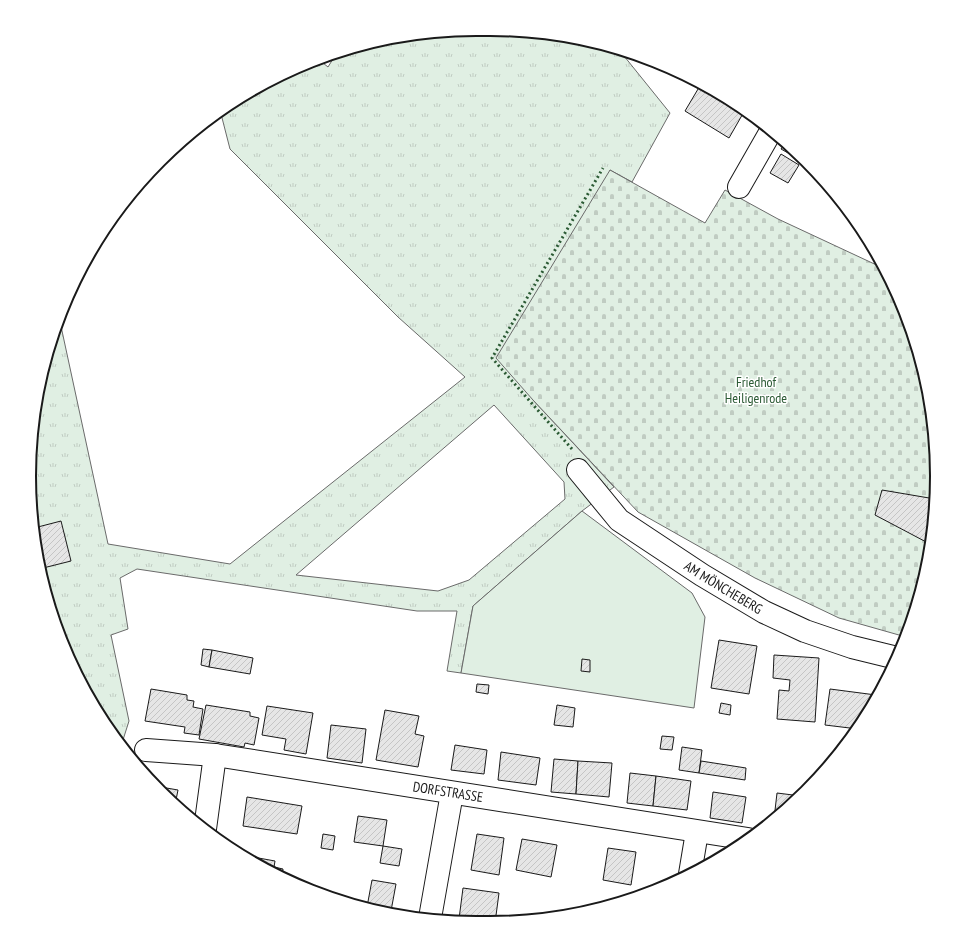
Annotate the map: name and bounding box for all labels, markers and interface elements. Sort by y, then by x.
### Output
park label: Friedhof Heiligenrode [725,373,787,407]
street label: AM MÖNCHEBERG [681,557,766,618]
street label: DORFSTRASSE [412,777,484,806]

